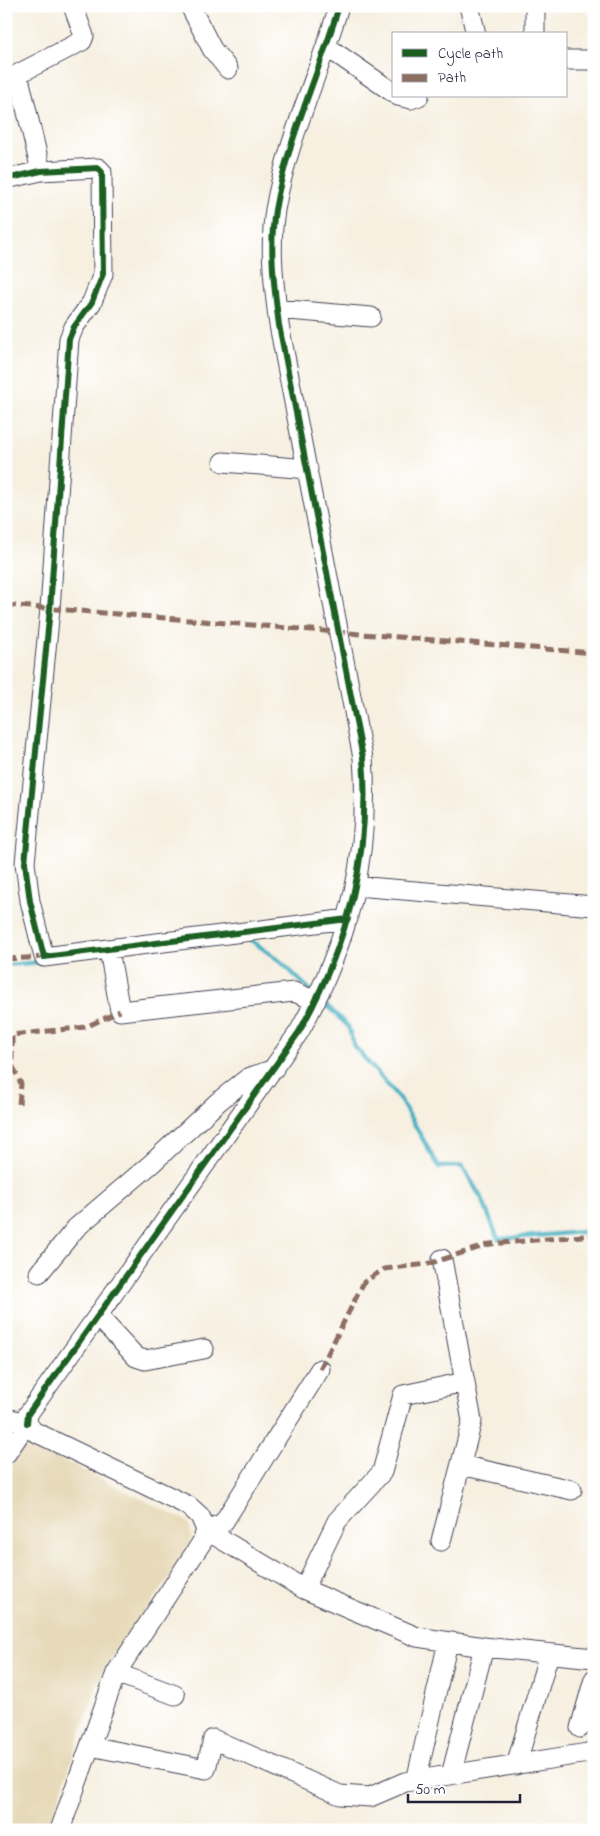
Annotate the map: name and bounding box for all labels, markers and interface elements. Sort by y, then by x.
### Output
legend [392,32,568,98]
text: Cycle path [438,43,503,66]
text: Path [438,67,466,89]
scale bar [408,1771,520,1803]
text: 50 m [415,1779,446,1801]

